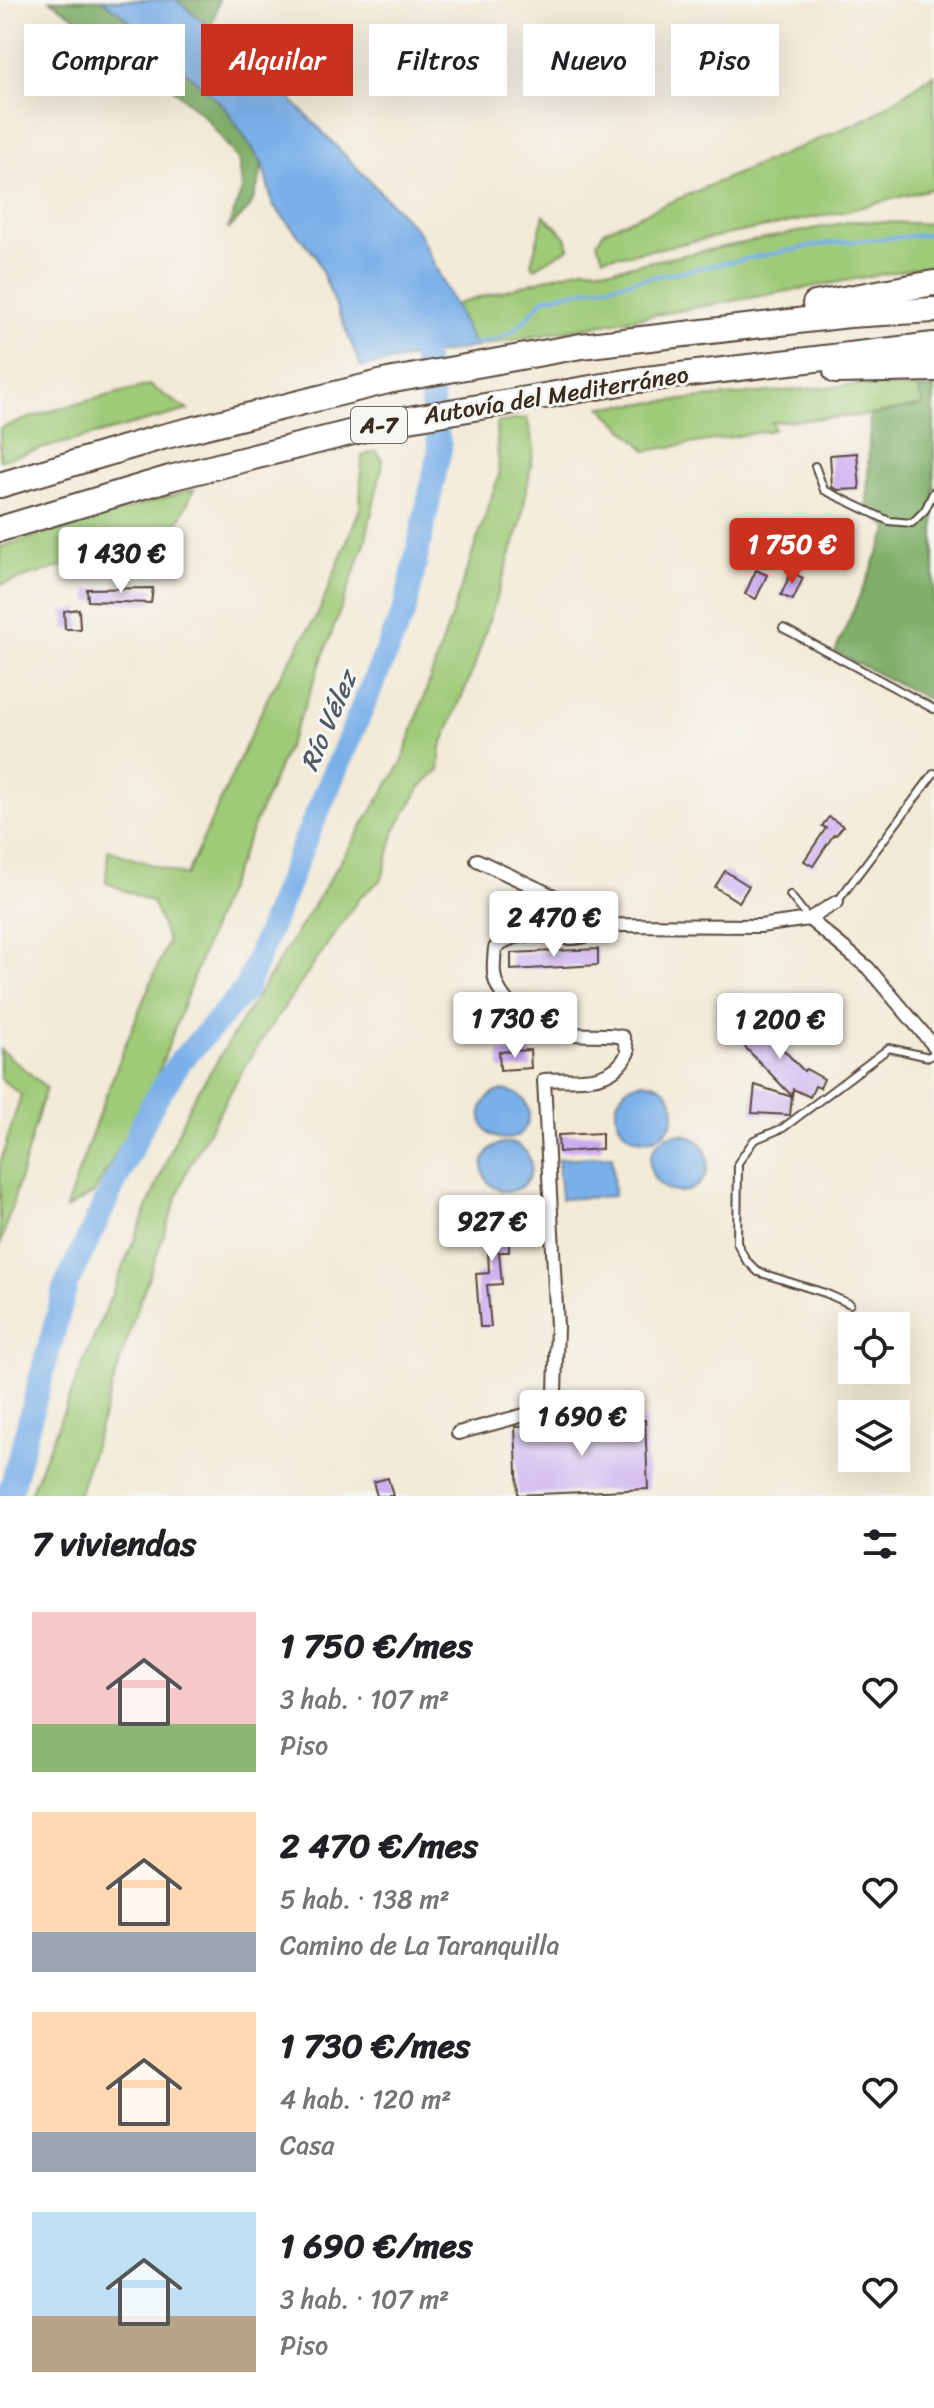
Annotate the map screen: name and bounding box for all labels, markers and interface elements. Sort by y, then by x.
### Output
chip: Comprar [24,24,185,96]
chip: Alquilar [201,24,353,96]
chip: Filtros [369,24,507,96]
chip: Nuevo [523,24,655,96]
chip: Piso [671,24,779,96]
street label: Autovía del Mediterráneo [420,353,692,437]
road number: A-7 [351,407,407,443]
pin: 1 750 € [718,518,866,586]
text: 1 750 € [747,521,837,567]
pin: 1 430 € [47,527,195,595]
text: 1 430 € [77,530,165,576]
water label: Río Vélez [286,660,371,778]
pin: 2 470 € [480,891,628,959]
text: 2 470 € [507,894,601,940]
pin: 1 730 € [441,992,589,1060]
pin: 1 200 € [706,993,854,1061]
text: 1 730 € [471,995,559,1041]
text: 1 200 € [735,996,825,1042]
pin: 927 € [436,1195,548,1263]
text: 927 € [457,1198,527,1244]
map controls [838,1312,910,1472]
button: locate [838,1312,910,1384]
pin: 1 690 € [508,1390,656,1458]
text: 1 690 € [537,1393,627,1439]
button: layers [838,1400,910,1472]
text: 7 viviendas [32,1514,196,1574]
icon: filters [858,1522,902,1566]
text: 1 750 €/mes [280,1616,473,1676]
icon: home [96,1644,192,1740]
icon: heart [858,1670,902,1714]
text: 3 hab. · 107 m² [280,1676,449,1722]
text: Piso [280,1722,328,1768]
text: 2 470 €/mes [280,1816,478,1876]
icon: home [96,1844,192,1940]
icon: heart [858,1870,902,1914]
text: 5 hab. · 138 m² [280,1876,450,1922]
text: Camino de La Taranquilla [280,1922,560,1968]
text: 1 730 €/mes [280,2016,471,2076]
icon: home [96,2044,192,2140]
icon: heart [858,2070,902,2114]
text: 4 hab. · 120 m² [280,2076,451,2122]
text: Casa [280,2122,334,2168]
text: 1 690 €/mes [280,2216,473,2276]
icon: home [96,2244,192,2340]
icon: heart [858,2270,902,2314]
text: 3 hab. · 107 m² [280,2276,449,2322]
text: Piso [280,2322,328,2368]

